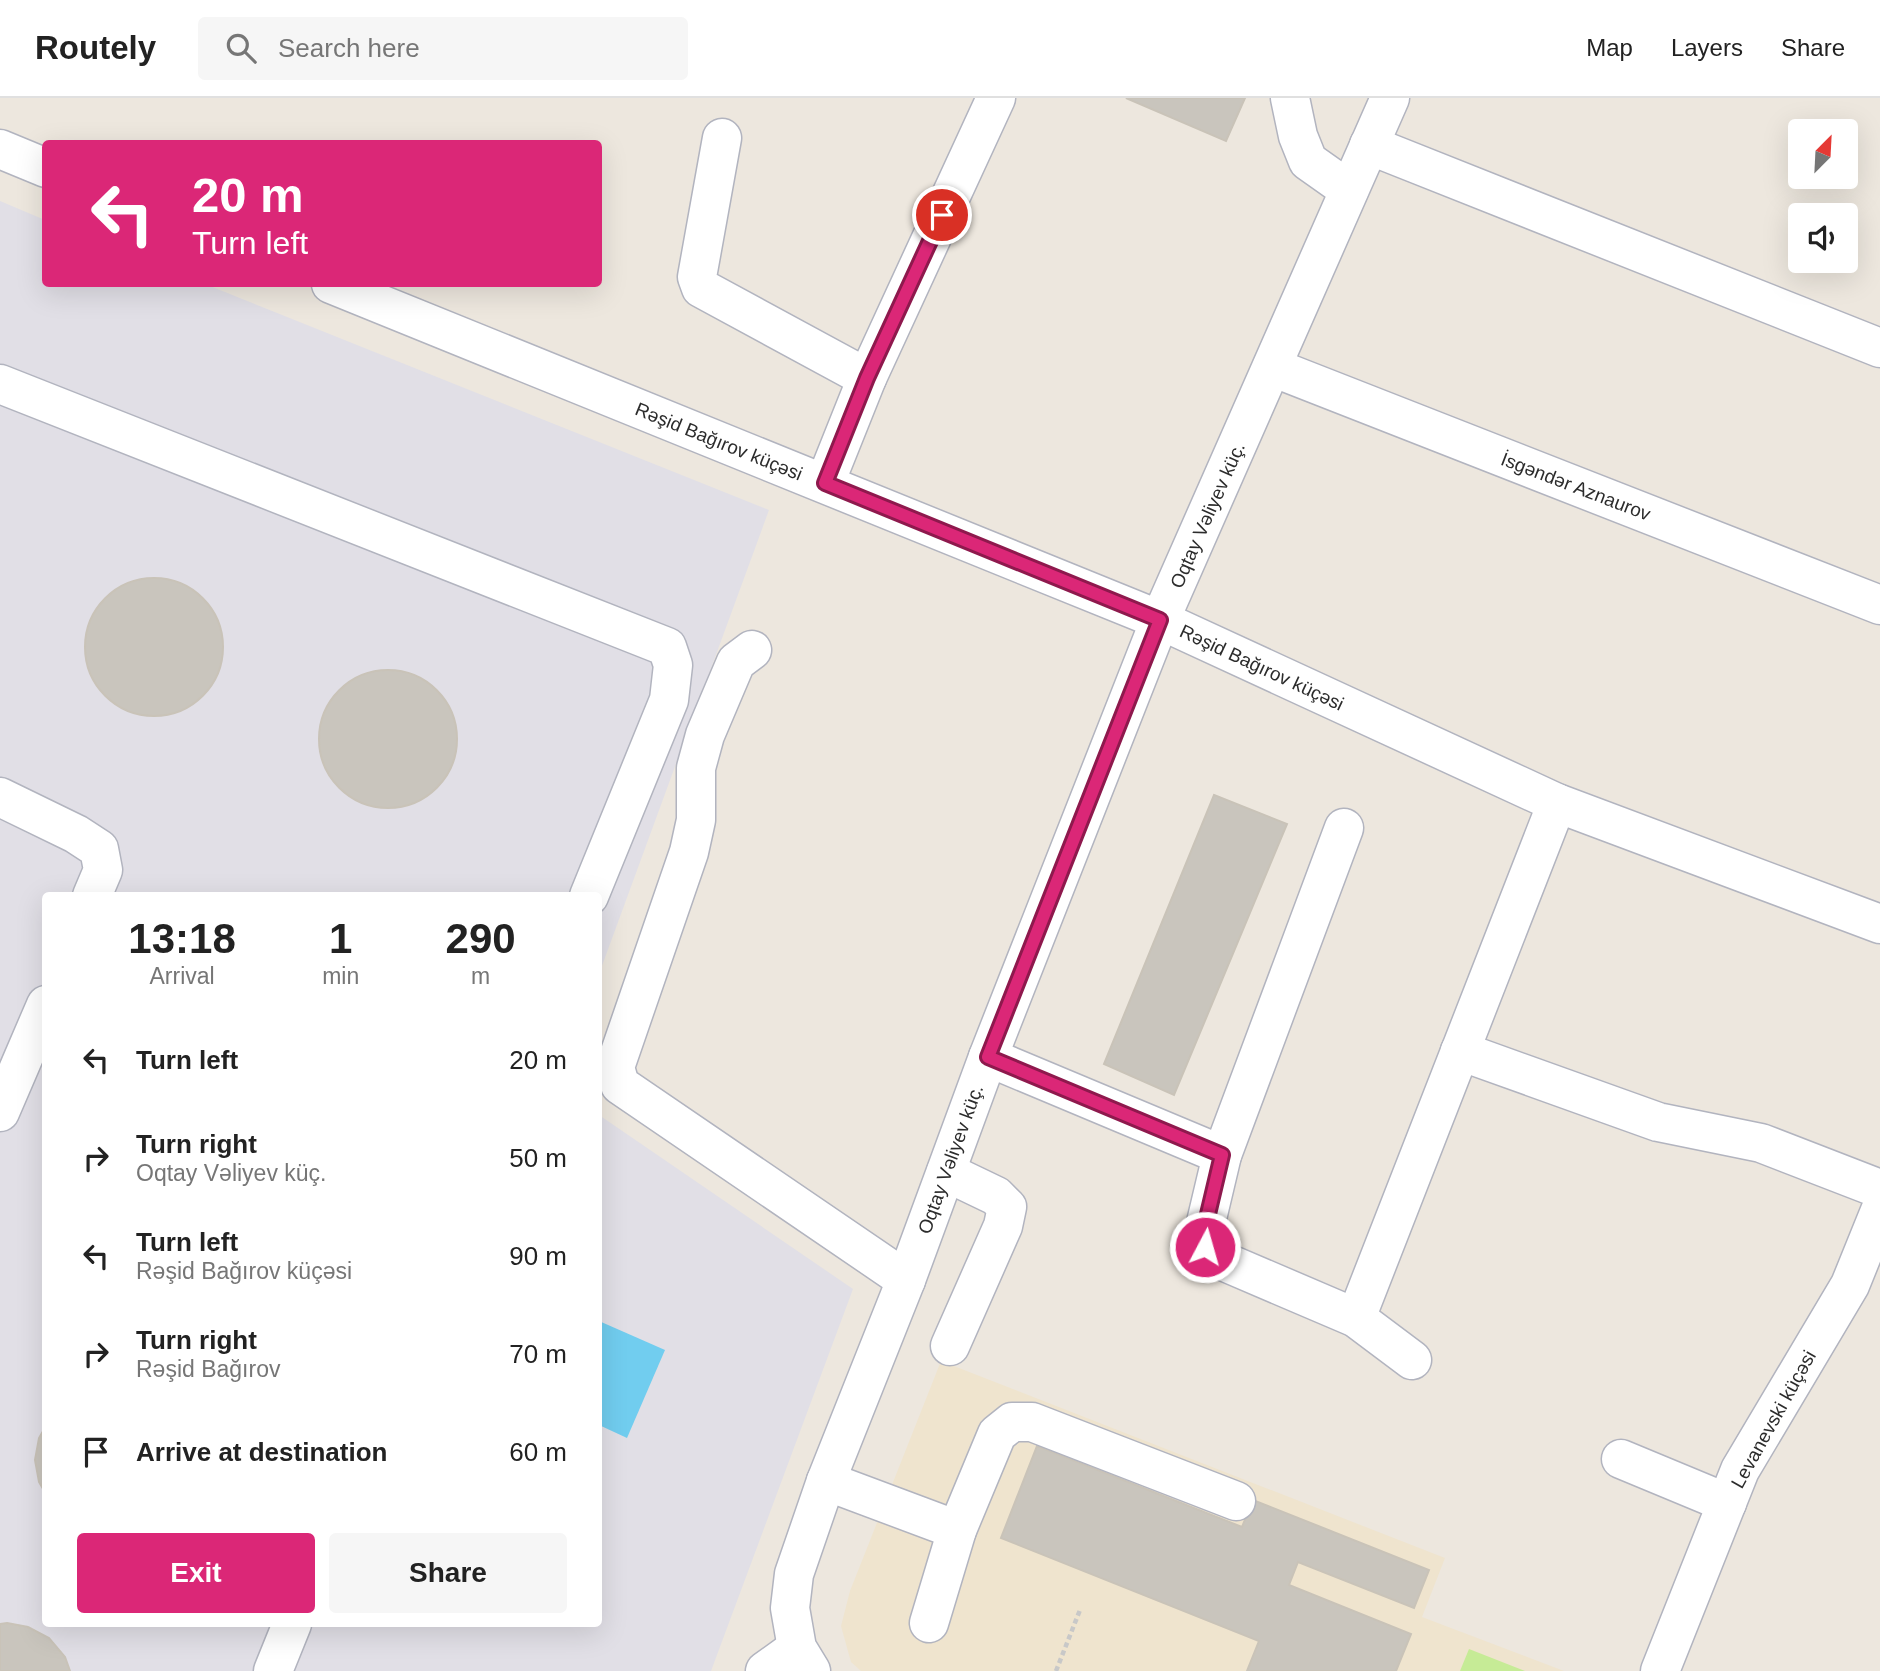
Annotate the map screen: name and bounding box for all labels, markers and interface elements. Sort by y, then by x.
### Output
search box [198,17,688,80]
text: Routely [35,29,156,66]
icon: search [222,29,260,67]
text: Search here [278,33,420,63]
text: Map [1586,34,1633,61]
text: Layers [1671,34,1743,61]
text: Share [1781,34,1845,61]
north arrow [1788,119,1858,189]
map controls [1788,119,1858,273]
icon: left [77,168,168,259]
text: 20 m [192,168,304,222]
pin [912,185,972,245]
icon: arrive [923,196,961,234]
button: sound [1788,203,1858,273]
text: Turn left [192,225,308,261]
street label: Rəşid Bağırov küçəsi [632,398,805,485]
street label: Oqtay Vəliyev küç. [1166,439,1249,591]
street label: İsgəndər Aznaurov [1498,448,1654,525]
street label: Rəşid Bağırov küçəsi [1176,620,1347,715]
text: 13:18 [128,915,236,962]
text: 1 [329,915,352,962]
text: 290 [446,915,516,962]
text: Arrival [149,963,215,989]
text: min [322,963,359,989]
text: m [471,963,490,989]
icon: left [77,1041,115,1079]
text: Turn left [136,1045,238,1075]
text: 20 m [509,1045,567,1075]
street label: Oqtay Vəliyev küç. [914,1082,987,1237]
text: Turn right [136,1129,257,1159]
icon: right [77,1139,115,1177]
text: 50 m [509,1143,567,1173]
text: Oqtay Vəliyev küç. [136,1160,326,1186]
position arrow [1168,1210,1242,1284]
text: Turn left [136,1227,238,1257]
icon: left [77,1237,115,1275]
text: 90 m [509,1241,567,1271]
text: Rəşid Bağırov küçəsi [136,1258,352,1284]
text: Turn right [136,1325,257,1355]
icon: right [77,1335,115,1373]
text: 70 m [509,1339,567,1369]
street label: Levanevski küçəsi [1727,1347,1820,1492]
text: Rəşid Bağırov [136,1356,280,1382]
icon: arrive [77,1433,115,1471]
text: Arrive at destination [136,1437,387,1467]
text: 60 m [509,1437,567,1467]
button: Exit [77,1533,315,1613]
button: Share [329,1533,567,1613]

